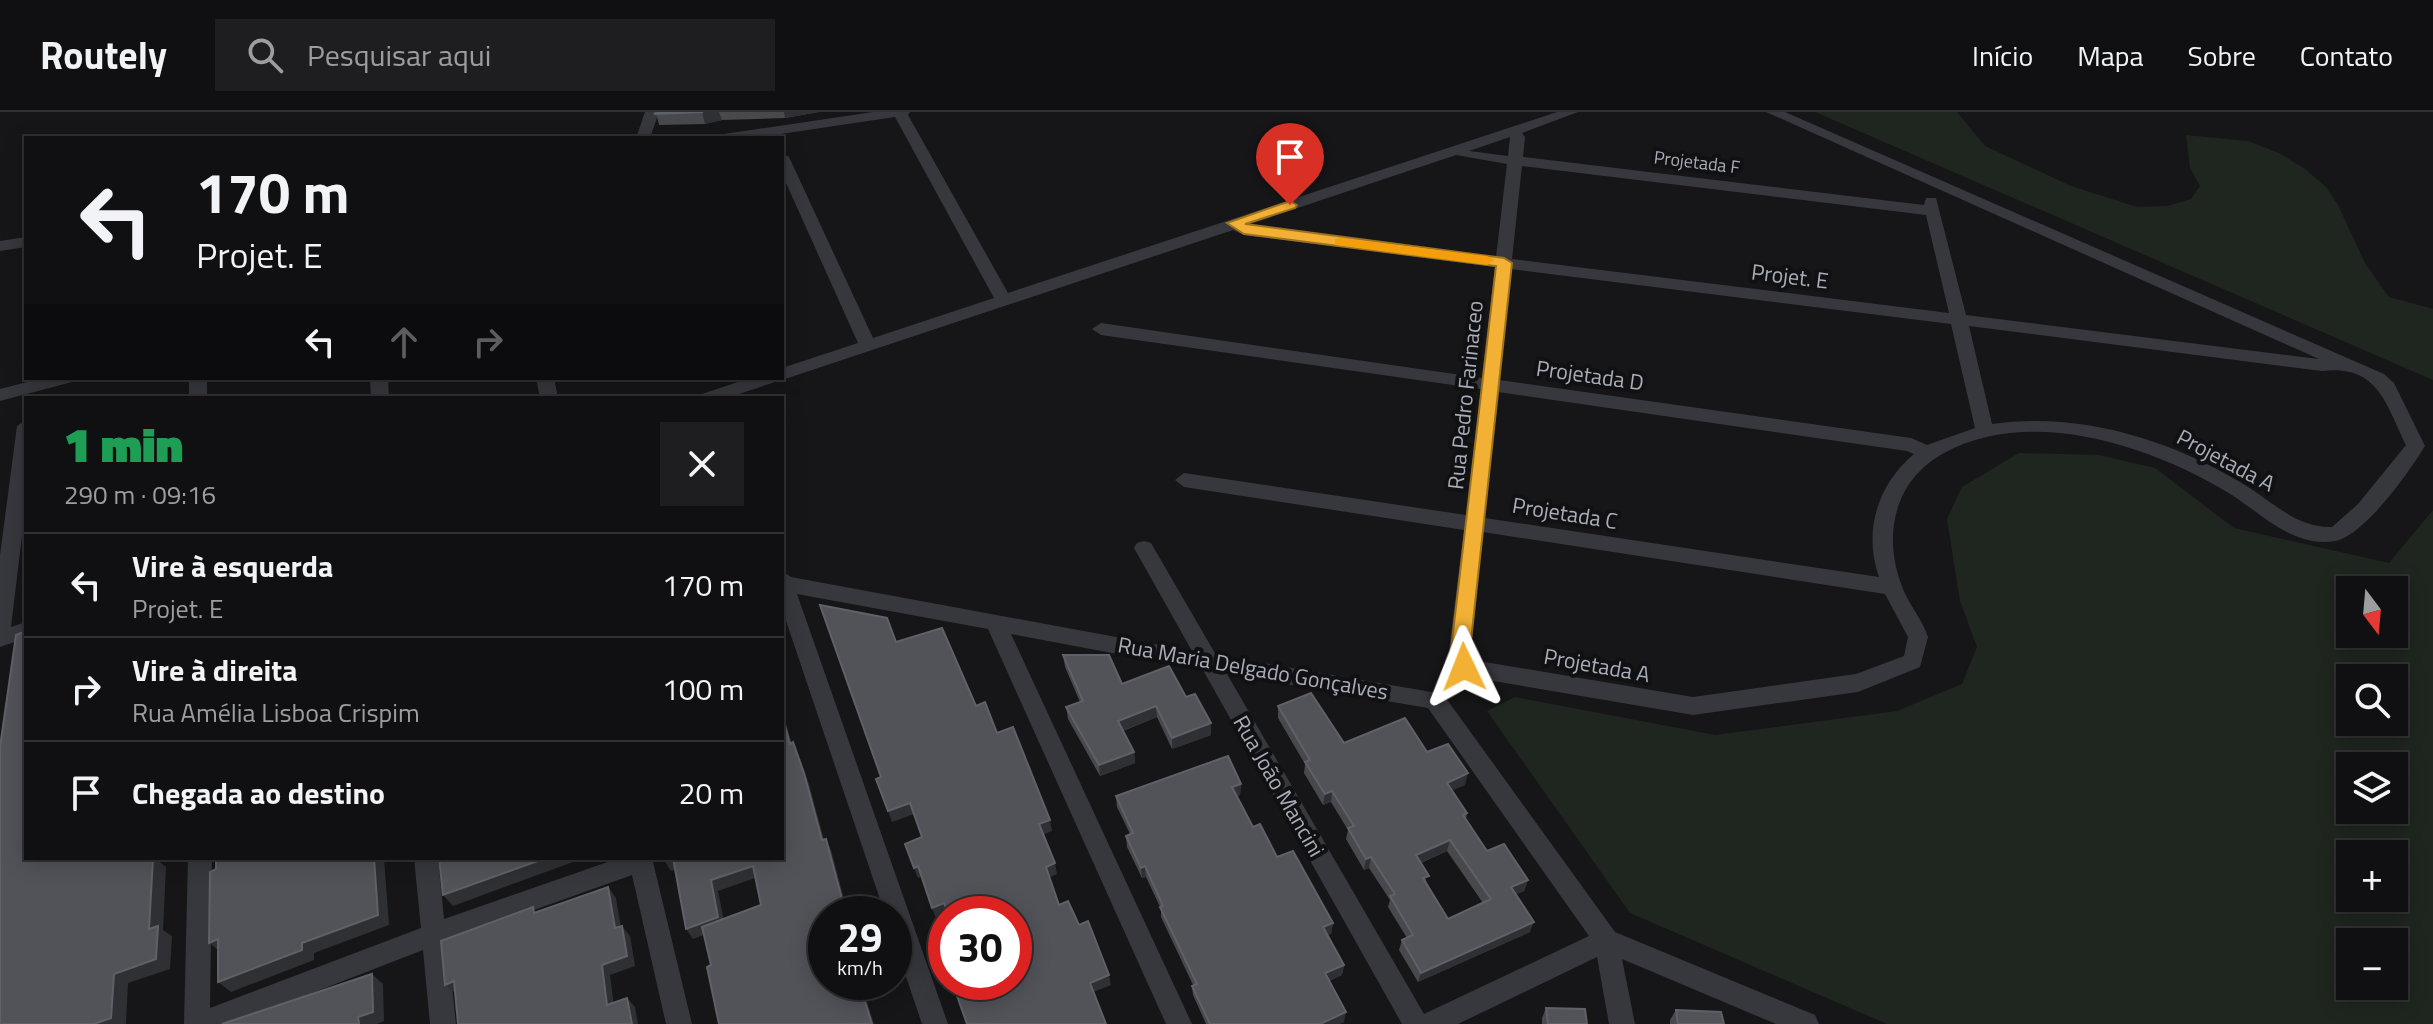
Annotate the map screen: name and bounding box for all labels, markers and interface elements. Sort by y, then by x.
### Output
search box [215,19,775,91]
text: Routely [40,26,167,84]
text: Pesquisar aqui [307,32,491,78]
icon: search [243,33,287,77]
text: Início [1972,34,2033,77]
text: Mapa [2077,34,2144,77]
text: Sobre [2188,34,2256,77]
text: Contato [2300,34,2393,77]
pin [1256,123,1324,205]
icon: arrive [1268,135,1312,179]
street label: Projetada F [1652,143,1742,181]
text: 170 m [196,150,349,235]
icon: left [64,168,168,272]
text: Projet. E [196,227,323,282]
street label: Projet. E [1750,254,1830,298]
street label: Rua Pedro Farinaceo [1438,299,1492,491]
icon: left [298,320,342,364]
icon: ahead [382,320,426,364]
icon: right [466,320,510,364]
street label: Projetada D [1534,351,1646,399]
text: 1 min [64,408,183,481]
street label: Projetada A [2171,420,2281,500]
button: close [660,422,744,506]
text: 290 m · 09:16 [64,475,216,514]
street label: Projetada C [1510,488,1620,538]
text: Vire à esquerda [132,543,333,589]
text: 170 m [662,562,744,608]
icon: left [64,563,108,607]
north arrow [2336,576,2408,648]
map controls [2336,576,2408,1000]
text: Projet. E [132,589,223,628]
position arrow [1422,625,1506,709]
street label: Rua Maria Delgado Gonçalves [1115,627,1391,709]
street label: Projetada A [1541,639,1653,691]
text: Vire à direita [132,647,297,693]
button: search [2336,664,2408,736]
text: 100 m [662,666,744,712]
icon: right [64,667,108,711]
text: Rua Amélia Lisboa Crispim [132,693,420,732]
street label: Rua João Mancini [1225,709,1333,863]
button: layers [2336,752,2408,824]
text: Chegada ao destino [132,770,385,816]
text: 20 m [679,770,744,816]
icon: arrive [64,771,108,815]
button: + [2336,840,2408,912]
speed limit sign: 30 [928,896,1032,1000]
text: 29 [838,907,882,968]
button: − [2336,928,2408,1000]
text: km/h [837,952,883,983]

